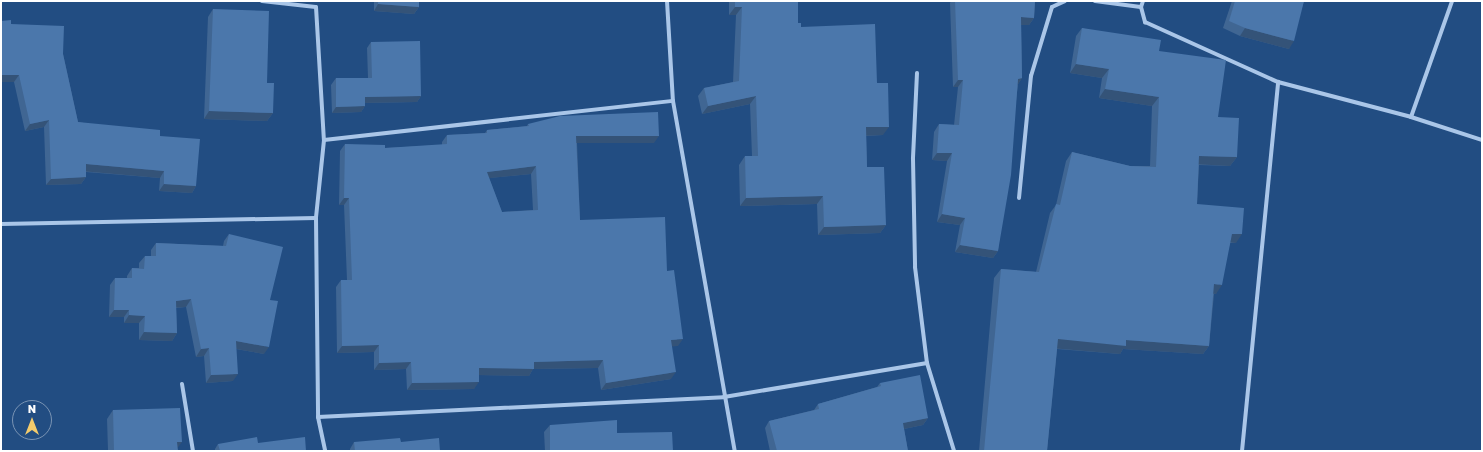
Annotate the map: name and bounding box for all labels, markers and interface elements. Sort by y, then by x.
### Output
north arrow [12,400,52,440]
text: N [28,402,36,415]

